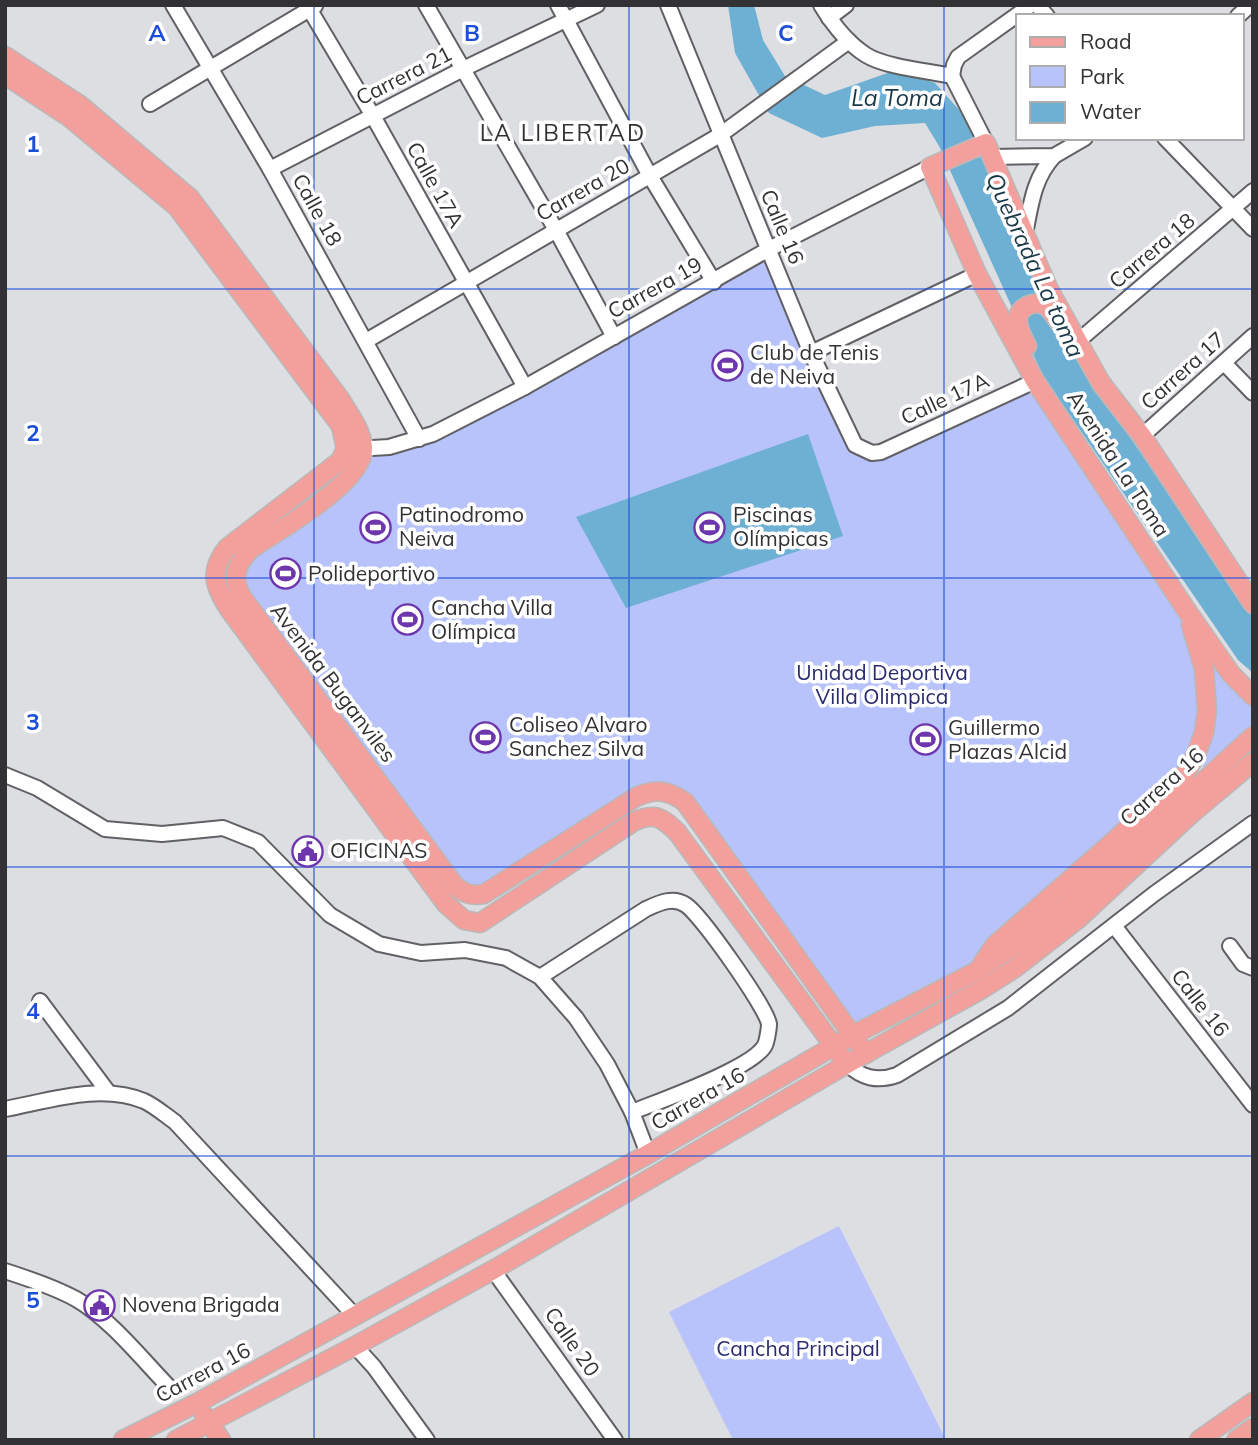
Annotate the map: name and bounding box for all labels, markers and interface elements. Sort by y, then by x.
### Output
legend [1016,14,1244,140]
text: A [148,18,166,47]
text: B [464,18,480,47]
text: C [778,18,794,47]
text: Road [1080,28,1131,54]
street label: Carrera 21 [351,40,456,110]
text: Park [1080,63,1124,89]
water label: La Toma [851,83,943,112]
text: Water [1080,98,1141,124]
district label: LA LIBERTAD [480,118,646,147]
text: 1 [26,129,40,158]
street label: Calle 17A [402,137,470,232]
street label: Carrera 20 [531,152,634,226]
water label: Quebrada La toma [980,168,1091,362]
street label: Calle 18 [287,169,348,250]
street label: Calle 16 [756,185,810,268]
street label: Carrera 18 [1103,207,1200,294]
street label: Carrera 19 [603,251,706,324]
street label: Carrera 17 [1135,326,1230,415]
place label: Club de Tenis de Neiva [750,339,879,389]
sports icon: Club de Tenis de Neiva [710,348,744,382]
street label: Calle 17A [896,366,993,430]
street label: Avenida La Toma [1062,386,1176,541]
text: 2 [26,418,40,447]
place label: Patinodromo Neiva [399,501,524,551]
place label: Piscinas Olímpicas [733,501,829,551]
sports icon: Patinodromo Neiva [359,510,393,544]
sports icon: Piscinas Olímpicas [693,510,727,544]
sports icon: Polideportivo [268,557,302,591]
place label: Polideportivo [308,560,435,586]
place label: Cancha Villa Olímpica [431,594,553,644]
street label: Avenida Buganviles [266,598,402,767]
sports icon: Cancha Villa Olímpica [391,603,425,637]
park label: Unidad Deportiva Villa Olimpica [796,659,968,709]
text: 3 [26,707,40,736]
place label: Coliseo Alvaro Sanchez Silva [509,711,647,761]
place label: Guillermo Plazas Alcid [948,714,1067,764]
sports icon: Coliseo Alvaro Sanchez Silva [469,720,503,754]
sports icon: Guillermo Plazas Alcid [908,723,942,757]
street label: Carrera 16 [1114,742,1209,831]
public building icon: OFICINAS [290,834,324,868]
place label: OFICINAS [330,837,427,863]
street label: Calle 16 [1166,963,1235,1041]
text: 4 [26,996,40,1025]
street label: Carrera 16 [646,1061,749,1135]
text: 5 [26,1285,40,1314]
public building icon: Novena Brigada [82,1288,116,1322]
place label: Novena Brigada [122,1291,280,1317]
street label: Calle 20 [540,1302,606,1381]
park label: Cancha Principal [716,1335,880,1361]
street label: Carrera 16 [151,1336,255,1408]

